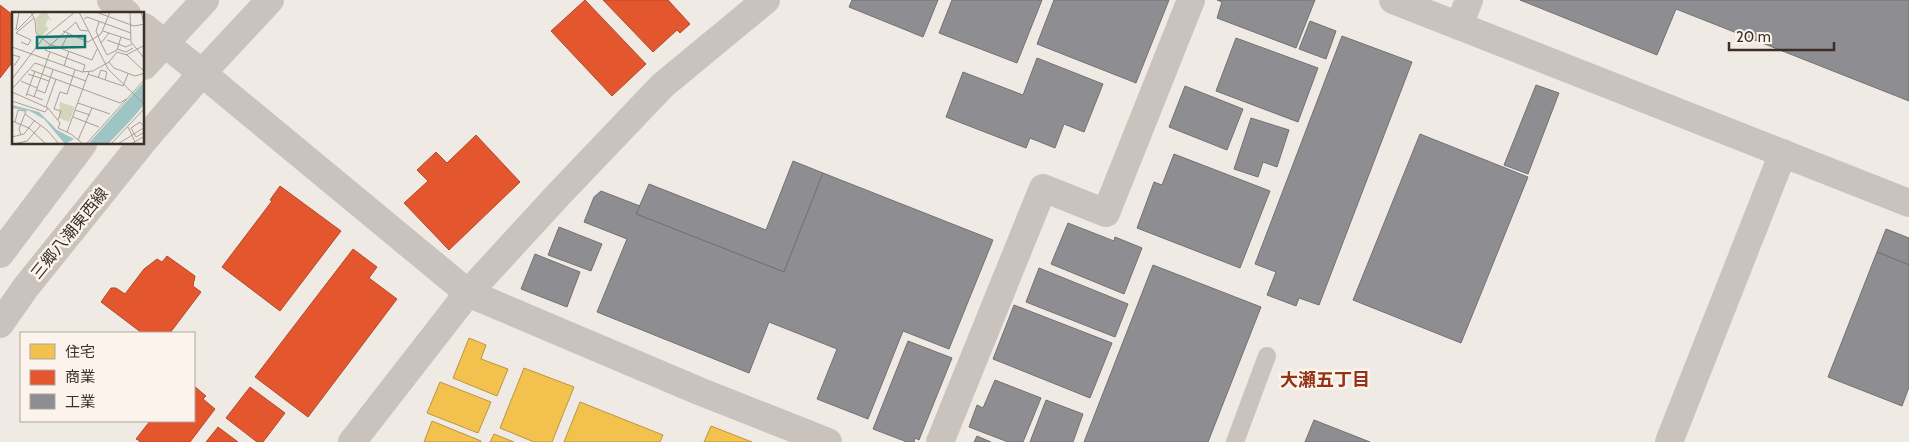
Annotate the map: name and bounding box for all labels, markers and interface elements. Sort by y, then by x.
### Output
inset map [12,12,145,145]
scale bar [1729,20,1834,52]
text: 20 m [1736,28,1771,46]
street label: 三郷八潮東西線 [27,184,112,283]
legend [20,332,195,422]
text: 住宅 [65,343,95,361]
text: 商業 [65,368,95,386]
district label: 大瀬五丁目 [1280,369,1370,391]
text: 工業 [65,393,95,411]

